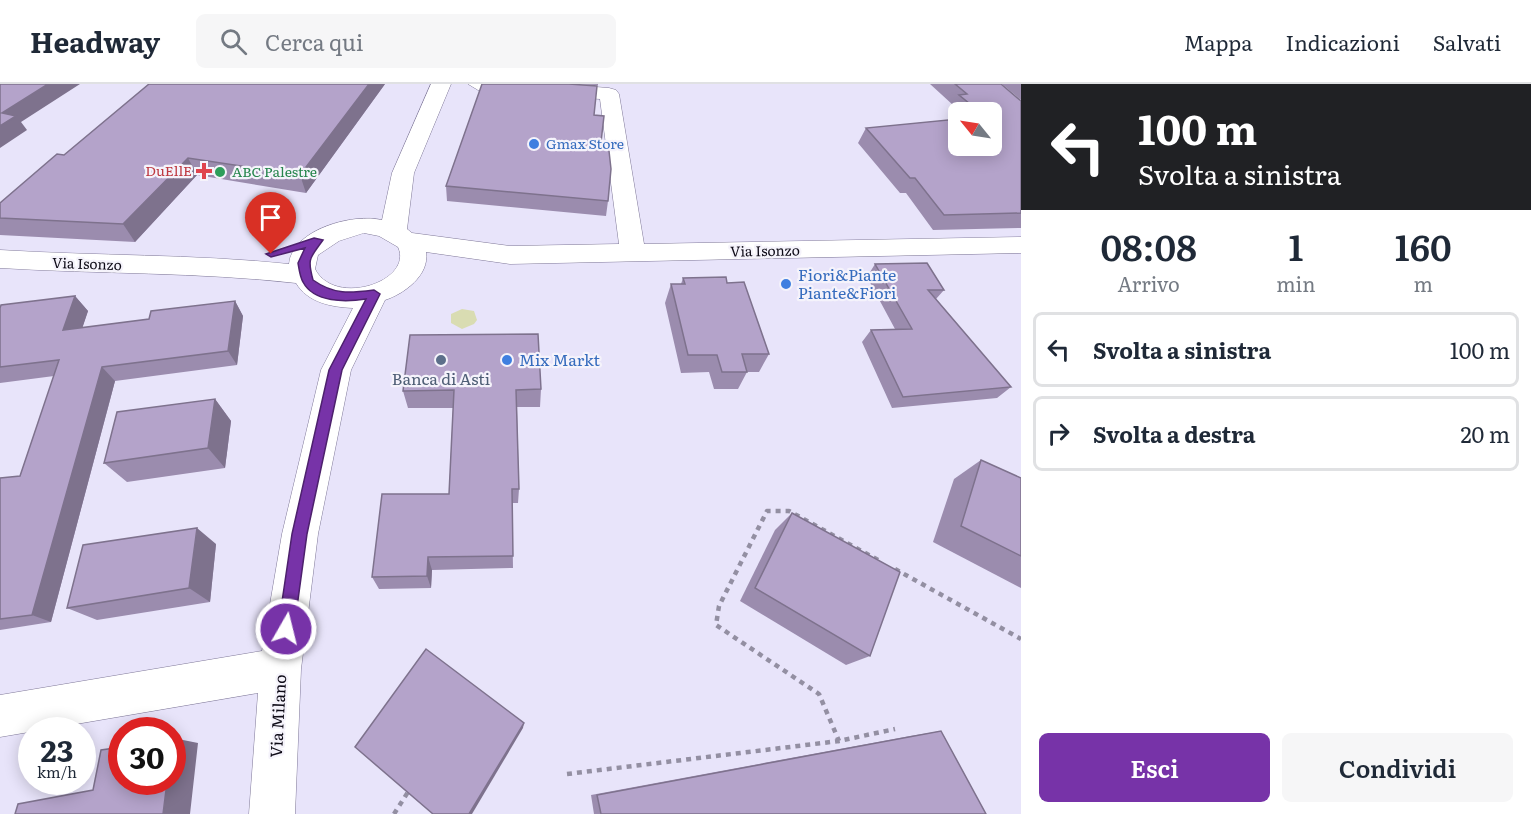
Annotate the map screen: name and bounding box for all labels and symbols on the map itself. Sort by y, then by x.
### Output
north arrow [948,102,1002,156]
place label: Gmax Store [546,133,624,153]
marker: Gmax Store [527,137,541,151]
place label: DuEllE [145,160,192,180]
place label: ABC Palestre [232,161,317,181]
marker: DuEllE [197,164,211,178]
marker: ABC Palestre [213,165,227,179]
pin [245,192,296,254]
street label: Via Isonzo [730,239,800,261]
street label: Via Isonzo [52,252,122,274]
place label: Fiori&Piante Piante&Fiori [798,262,896,304]
marker: Fiori&Piante Piante&Fiori [779,277,793,291]
place label: Mix Markt [519,347,601,371]
marker: Banca di Asti [434,353,448,367]
marker: Mix Markt [500,353,514,367]
place label: Banca di Asti [392,366,490,390]
position arrow [254,597,318,661]
street label: Via Milano [263,674,291,758]
speed limit sign: 30 [108,717,186,795]

